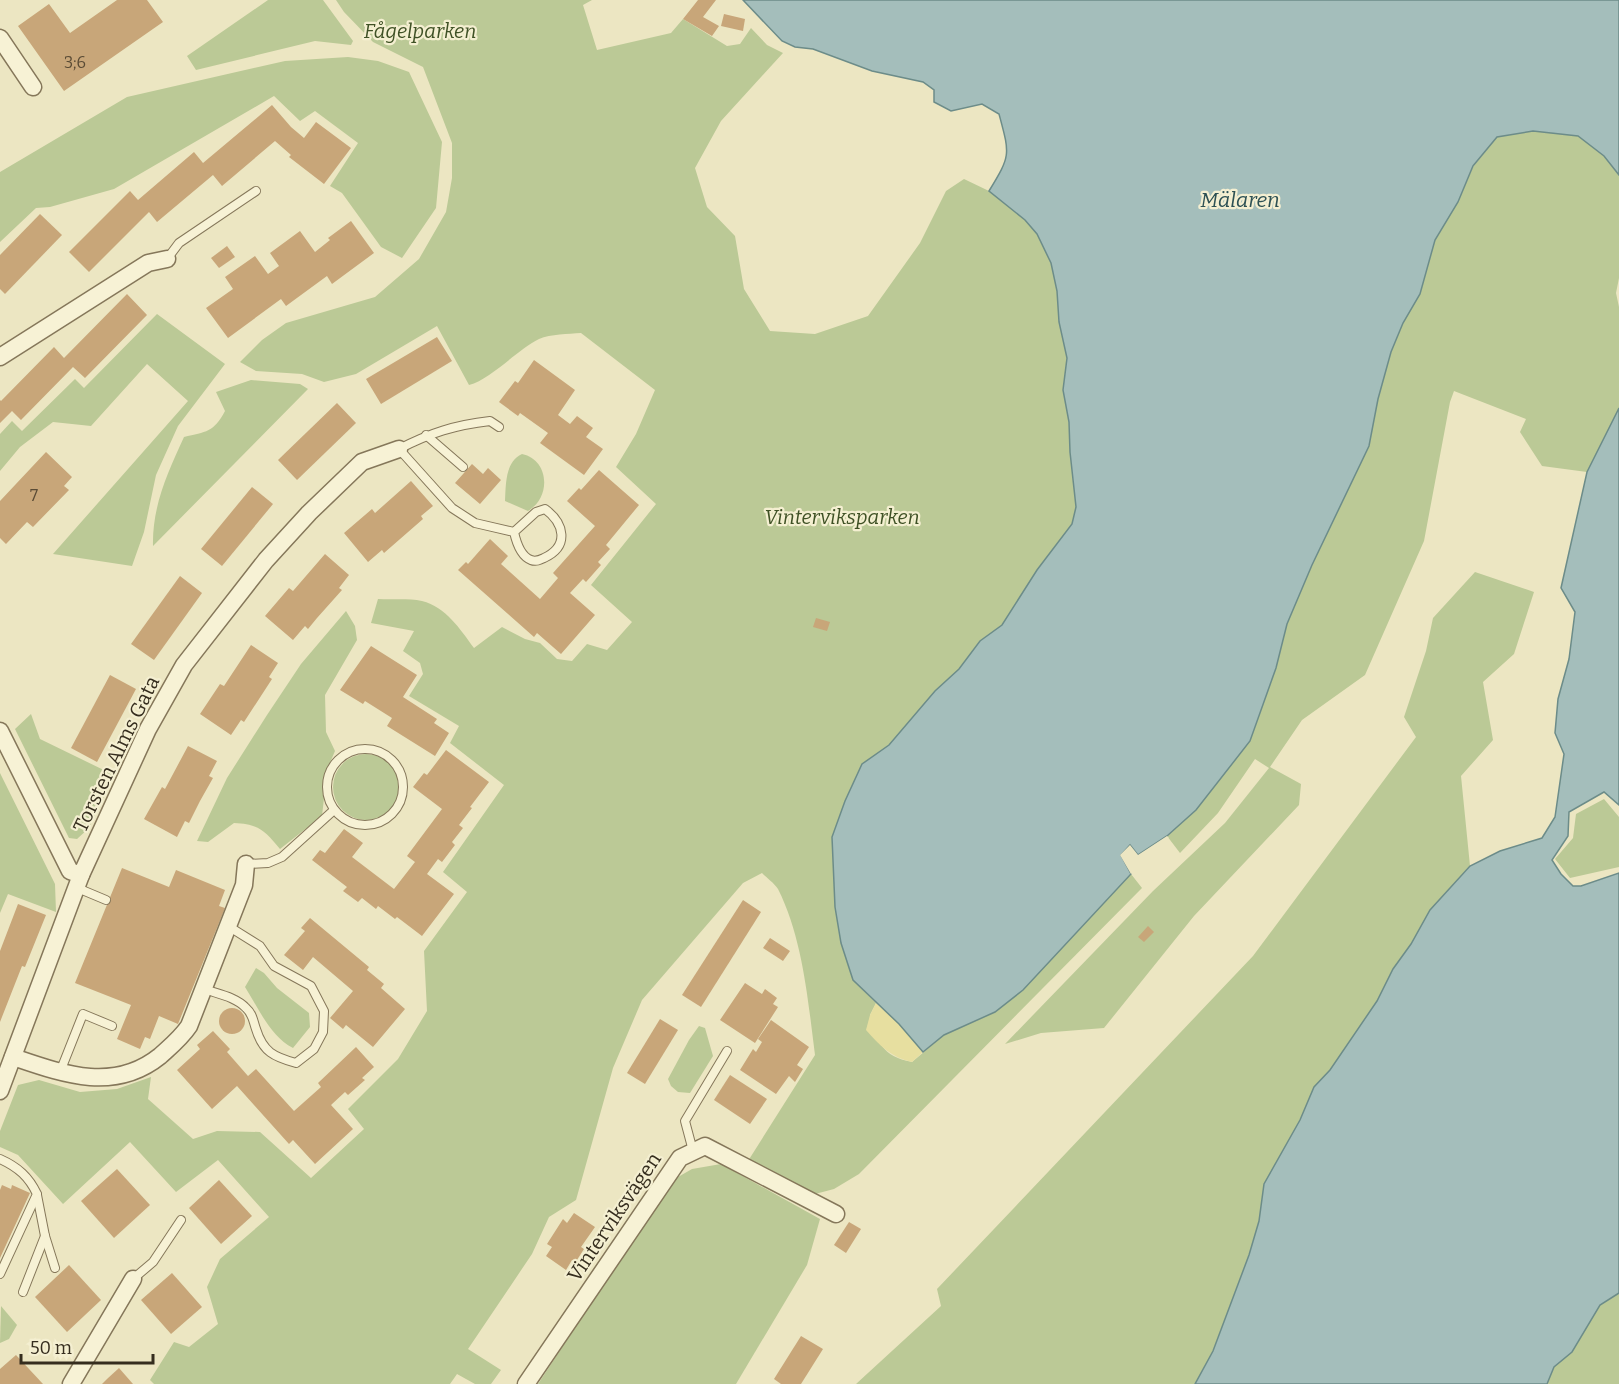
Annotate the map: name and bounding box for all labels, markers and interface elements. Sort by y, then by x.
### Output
park label: Fågelparken [364,19,476,43]
house number: 3;6 [64,53,86,72]
water label: Mälaren [1200,187,1280,213]
house number: 7 [30,486,38,505]
park label: Vinterviksparken [764,505,920,529]
street label: Torsten Alms Gata [68,672,164,836]
street label: Vinterviksvägen [562,1148,666,1286]
scale bar [21,1327,153,1365]
text: 50 m [30,1337,72,1359]

